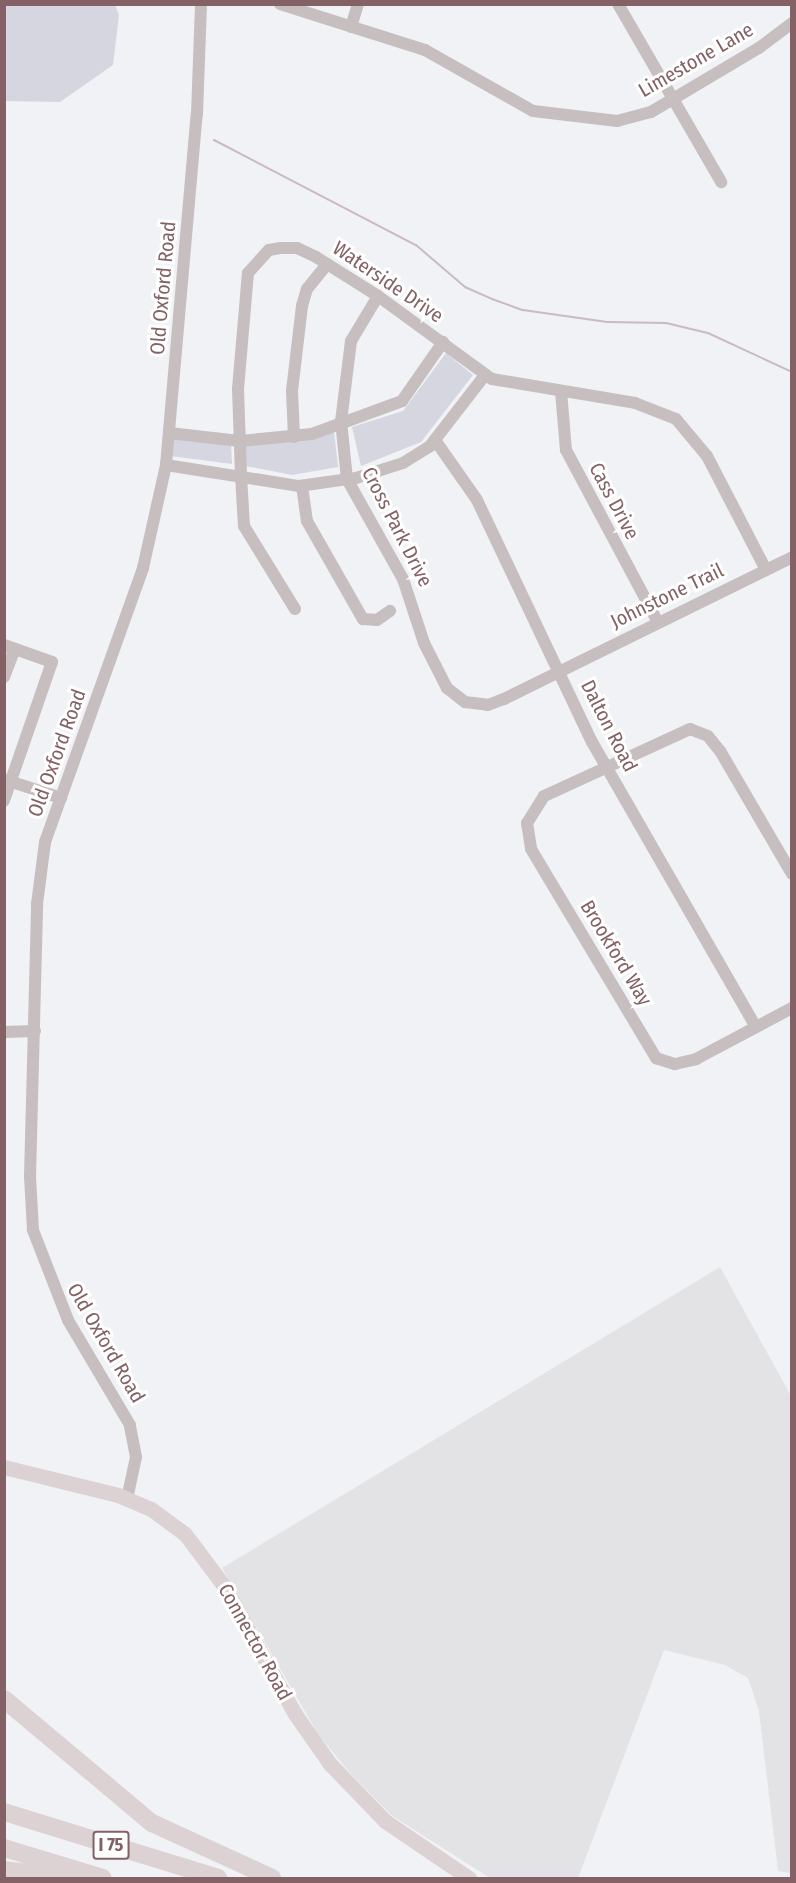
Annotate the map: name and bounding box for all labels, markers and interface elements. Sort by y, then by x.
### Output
street label: Limestone Lane [634,17,758,103]
street label: Old Oxford Road [145,220,181,356]
street label: Waterside Drive [328,236,448,328]
street label: Cass Drive [584,458,644,544]
street label: Cross Park Drive [357,463,437,591]
street label: Johnstone Trail [607,558,727,634]
street label: Dalton Road [576,676,642,776]
street label: Old Oxford Road [23,686,91,820]
street label: Brookford Way [575,896,657,1010]
street label: Old Oxford Road [62,1279,150,1407]
street label: Connector Road [213,1579,297,1705]
road number: I 75 [92,1830,130,1860]

